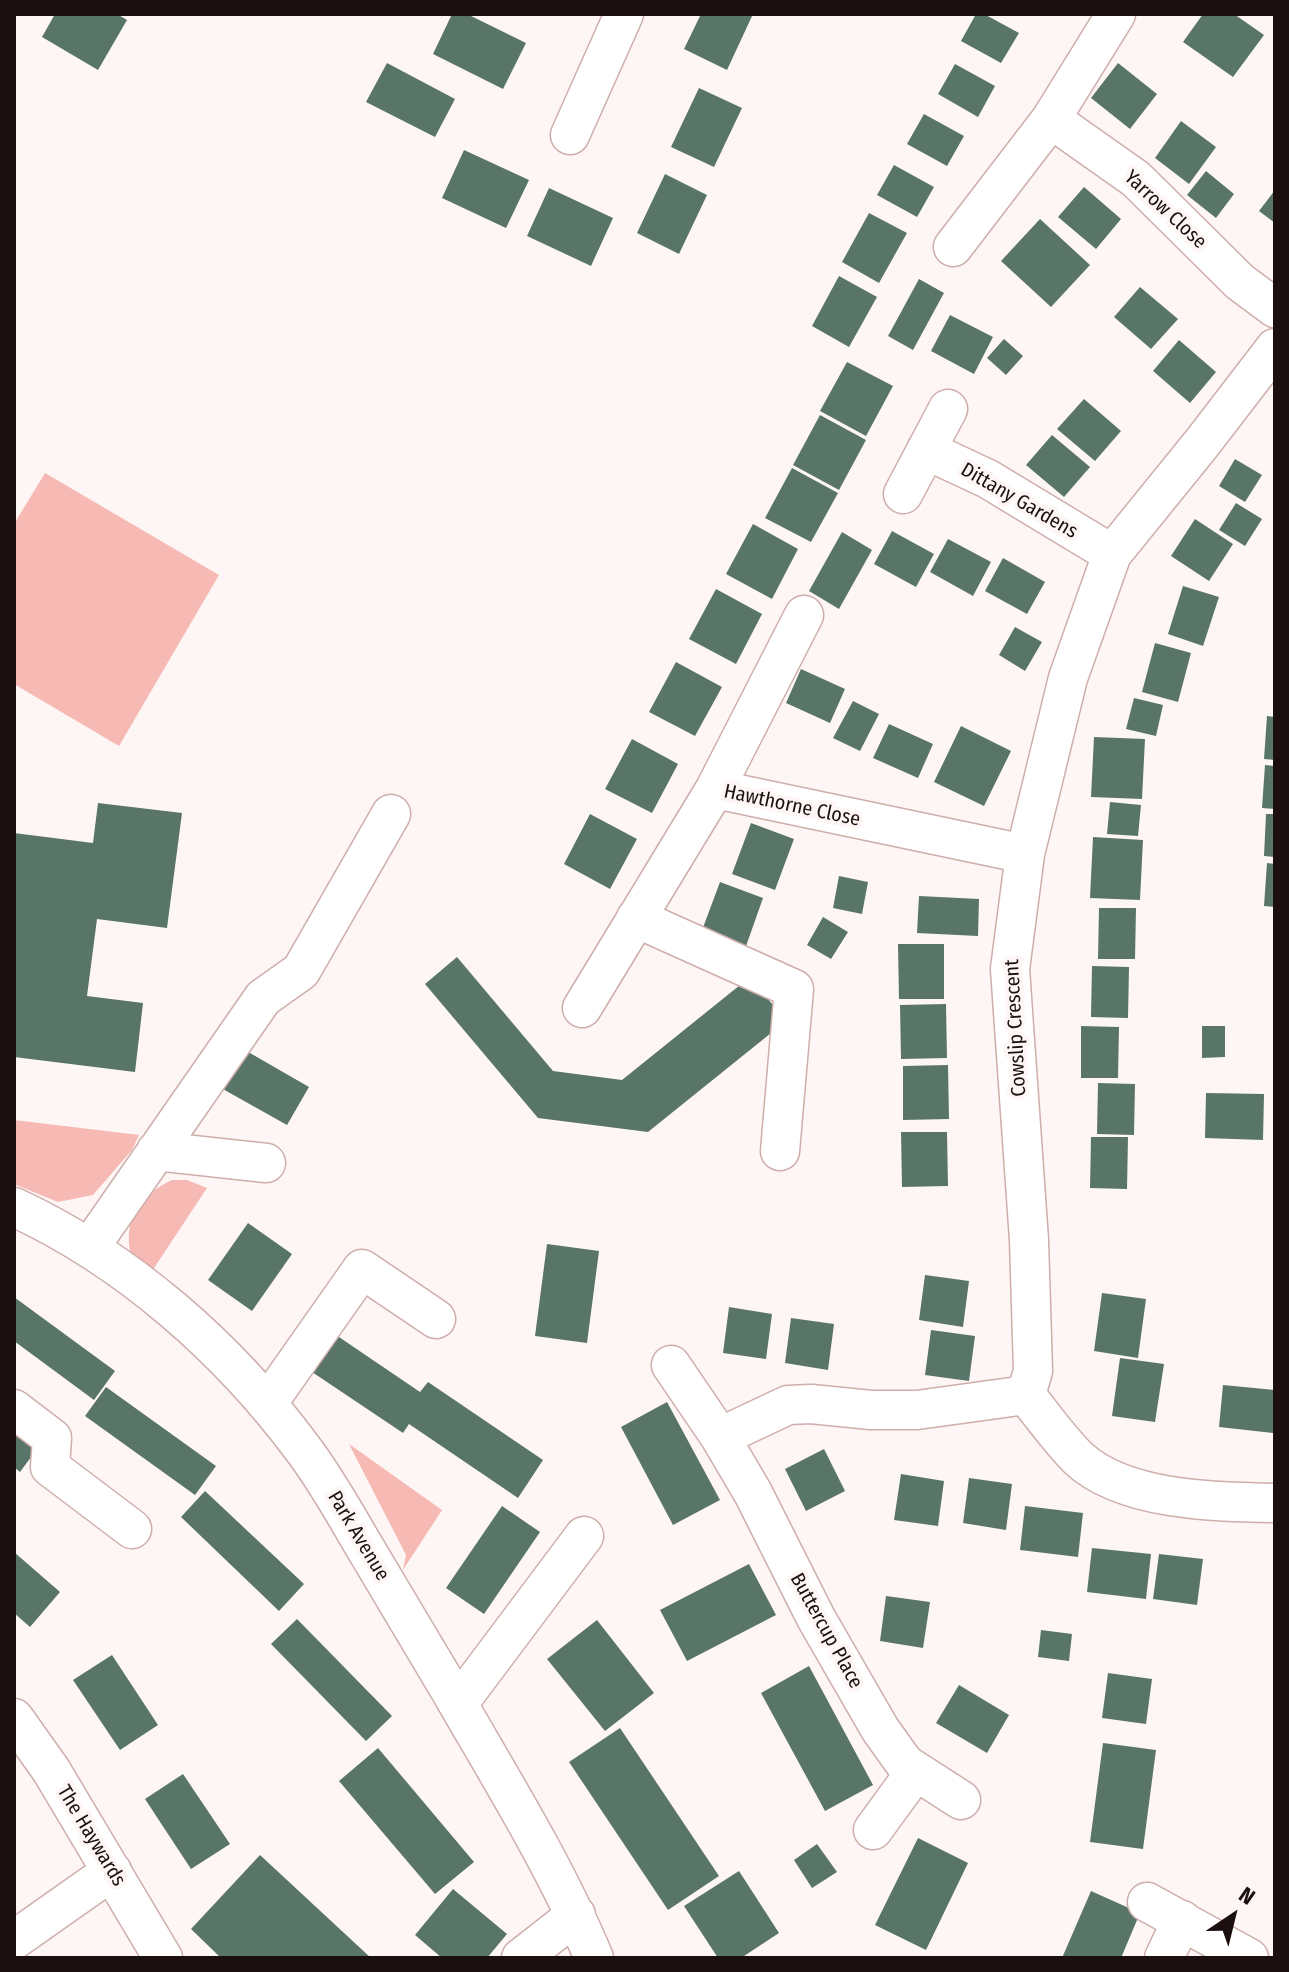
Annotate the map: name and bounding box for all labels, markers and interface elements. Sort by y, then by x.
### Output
street label: Yarrow Close [1119,166,1211,254]
street label: Dittany Gardens [956,458,1082,544]
street label: Hawthorne Close [722,780,862,832]
street label: Cowslip Crescent [1000,959,1032,1097]
street label: Park Avenue [322,1487,394,1585]
street label: Buttercup Place [784,1569,868,1693]
street label: The Haywards [52,1781,130,1891]
north arrow [1193,1876,1273,1956]
text: N [1234,1881,1260,1911]

